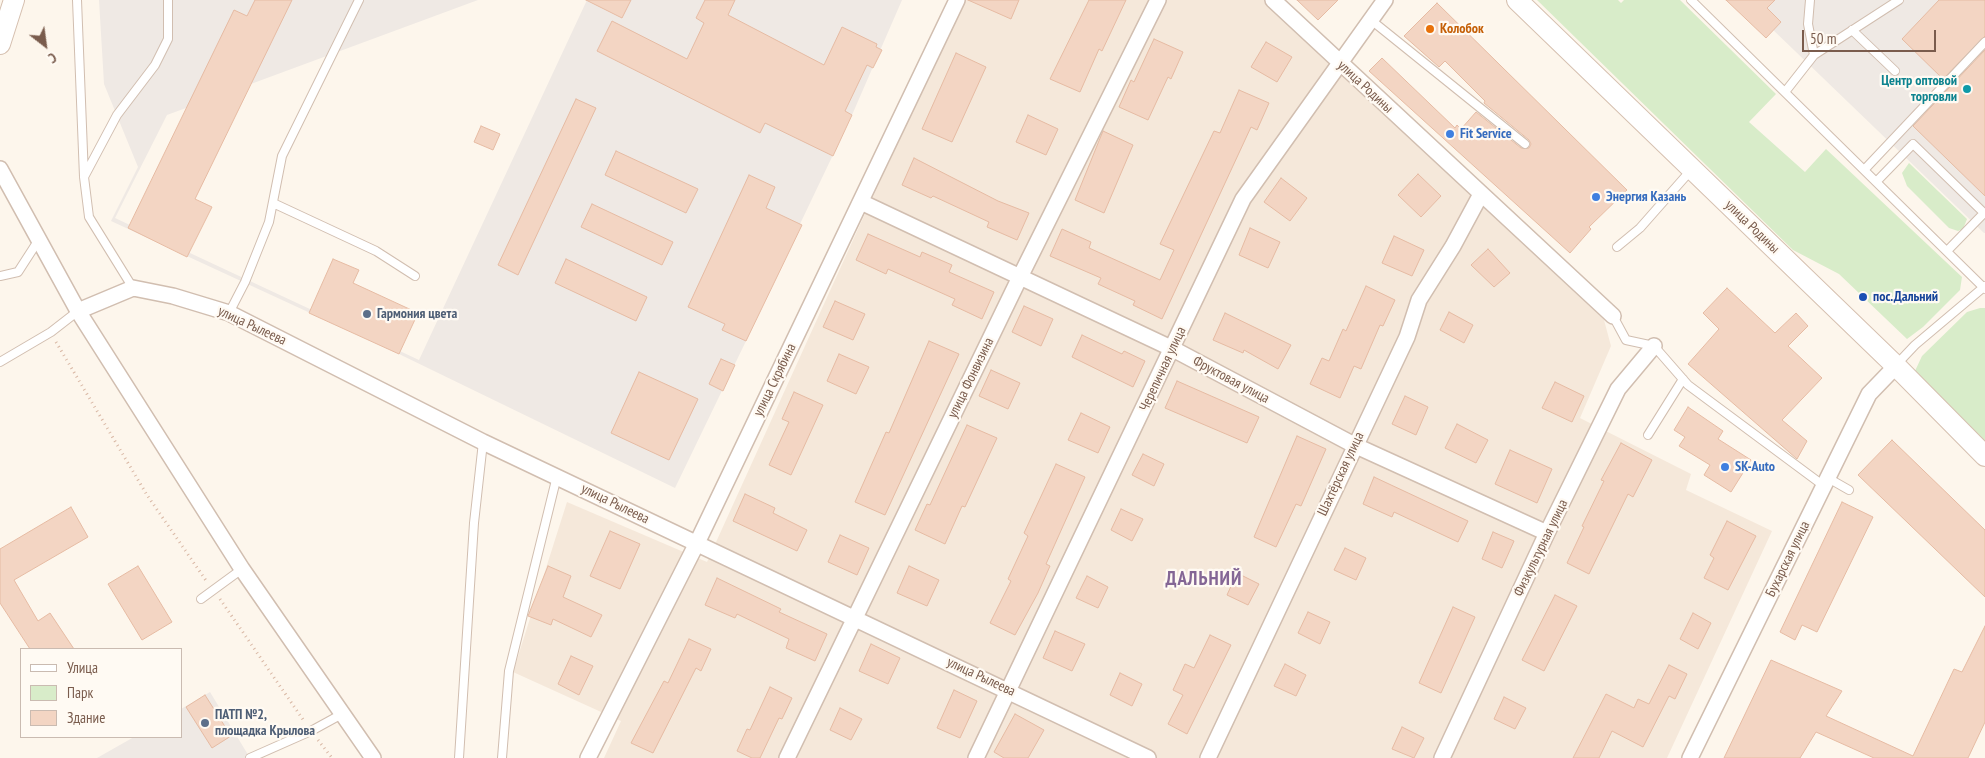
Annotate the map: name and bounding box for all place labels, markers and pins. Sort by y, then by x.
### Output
place label: Колобок [1440,21,1484,37]
marker: Колобок [1424,23,1436,35]
place label: Центр оптовой торговли [1881,73,1957,105]
marker: Центр оптовой торговли [1961,83,1973,95]
place label: Fit Service [1460,126,1512,142]
marker: Fit Service [1444,128,1456,140]
place label: Энергия Казань [1606,189,1686,205]
marker: Энергия Казань [1590,191,1602,203]
place label: пос.Дальний [1873,289,1938,305]
marker: пос.Дальний [1857,291,1869,303]
place label: Гармония цвета [377,306,457,322]
marker: Гармония цвета [361,308,373,320]
place label: SK-Auto [1735,459,1775,475]
marker: SK-Auto [1719,461,1731,473]
place label: ПАТП №2, площадка Крылова [215,707,315,740]
marker: ПАТП №2, площадка Крылова [199,717,211,729]

